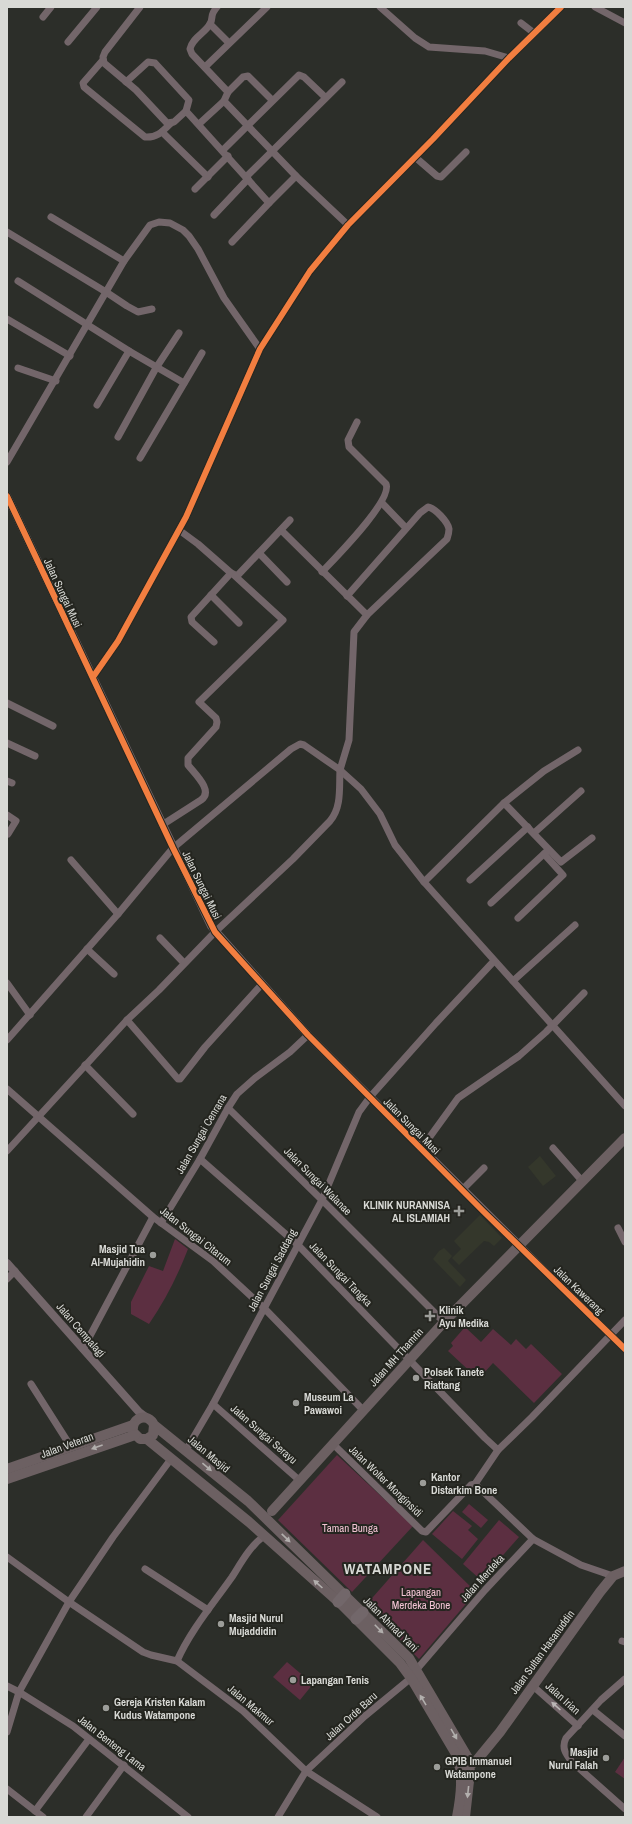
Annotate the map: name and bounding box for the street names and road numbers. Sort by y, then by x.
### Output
street label: Jalan Sungai Musi [41,556,85,630]
street label: Jalan Sungai Musi [179,848,225,922]
street label: Jalan Sungai Cenrana [172,1092,230,1176]
street label: Jalan Sungai Musi [381,1095,443,1157]
street label: Jalan Sungai Walanae [281,1144,355,1218]
street label: Jalan Sungai Citarum [157,1204,235,1268]
street label: Jalan Sungai Saddang [244,1226,300,1314]
street label: Jalan Sungai Tangka [307,1239,375,1309]
street label: Jalan Kawerang [551,1262,607,1318]
street label: Jalan Cempalagi [54,1300,108,1360]
street label: Jalan MH Thamrin [366,1325,426,1389]
street label: Jalan Sungai Serayu [228,1401,300,1467]
street label: Jalan Veteran [39,1429,95,1461]
street label: Jalan Masjid [185,1432,233,1476]
street label: Jalan Wolter Monginsidi [346,1442,426,1520]
street label: Jalan Merdeka [457,1551,507,1605]
street label: Jalan Ahmad Yani [360,1593,422,1655]
street label: Jalan Sultan Hasanuddin [507,1607,577,1697]
street label: Jalan Irian [543,1679,583,1717]
street label: Jalan Makmur [225,1681,277,1729]
street label: Jalan Orde Baru [322,1689,380,1743]
street label: Jalan Benteng Lama [75,1712,149,1774]

